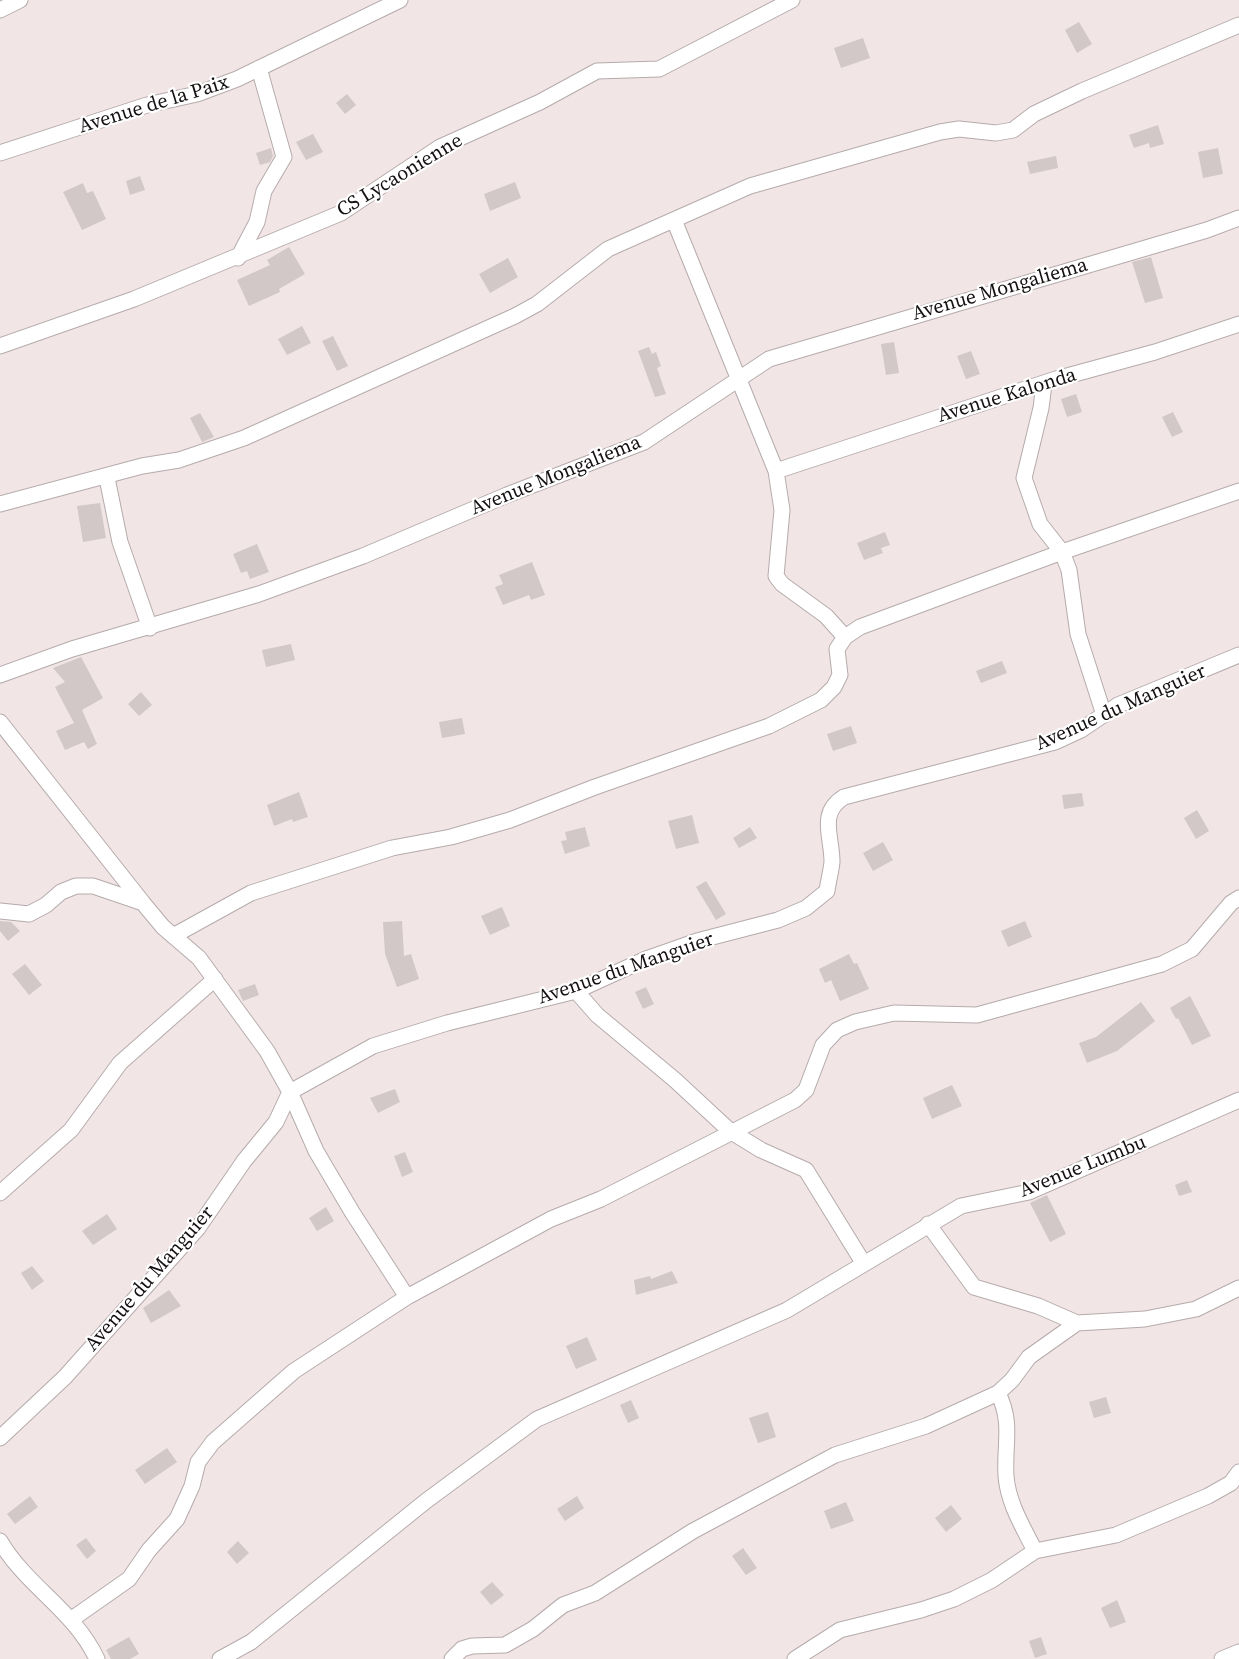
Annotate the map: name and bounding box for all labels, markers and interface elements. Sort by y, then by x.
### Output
street label: Avenue de la Paix [76,71,232,139]
street label: CS Lycaonienne [333,129,467,223]
street label: Avenue Mongaliema [909,253,1091,327]
street label: Avenue Kalonda [935,363,1079,429]
street label: Avenue Mongaliema [467,431,645,521]
street label: Avenue du Manguier [1032,660,1210,756]
street label: Avenue du Manguier [535,928,717,1010]
street label: Avenue Lumbu [1016,1131,1150,1203]
street label: Avenue du Manguier [81,1202,219,1356]

